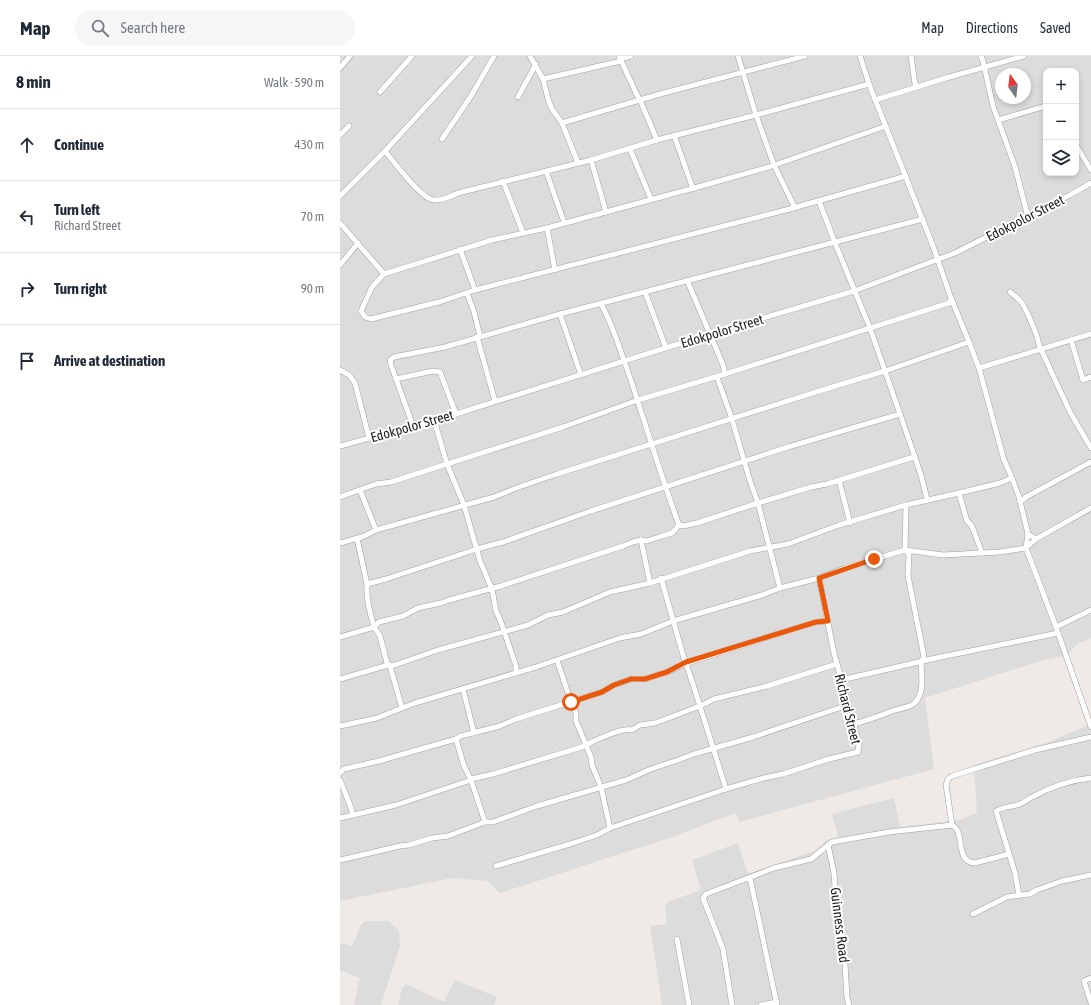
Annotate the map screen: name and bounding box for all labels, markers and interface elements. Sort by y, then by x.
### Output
search box [75,10,355,46]
text: Map [20,17,51,39]
icon: search [89,17,111,39]
text: Search here [121,19,185,36]
text: Map [921,20,944,36]
text: Directions [966,20,1018,36]
text: Saved [1040,20,1071,36]
north arrow [995,68,1031,104]
map controls [1043,68,1079,176]
button: + [1043,68,1079,104]
text: 8 min [16,72,51,92]
text: Walk · 590 m [264,75,324,90]
button: − [1043,104,1079,140]
icon: ahead [16,134,38,156]
text: Continue [54,136,104,153]
text: 430 m [295,137,324,152]
button: layers [1043,140,1079,176]
street label: Edokpolor Street [983,191,1067,245]
text: Turn left [54,201,100,218]
icon: left [16,206,38,228]
text: 70 m [301,209,324,224]
text: Richard Street [54,218,121,233]
icon: right [16,278,38,300]
text: Turn right [54,280,107,297]
text: 90 m [301,281,324,296]
street label: Edokpolor Street [679,311,765,351]
icon: arrive [16,350,38,372]
text: Arrive at destination [54,352,165,369]
street label: Edokpolor Street [369,407,455,445]
route end [865,550,883,568]
street label: Richard Street [832,672,864,746]
route start [562,693,580,711]
street label: Guinness Road [827,886,853,964]

